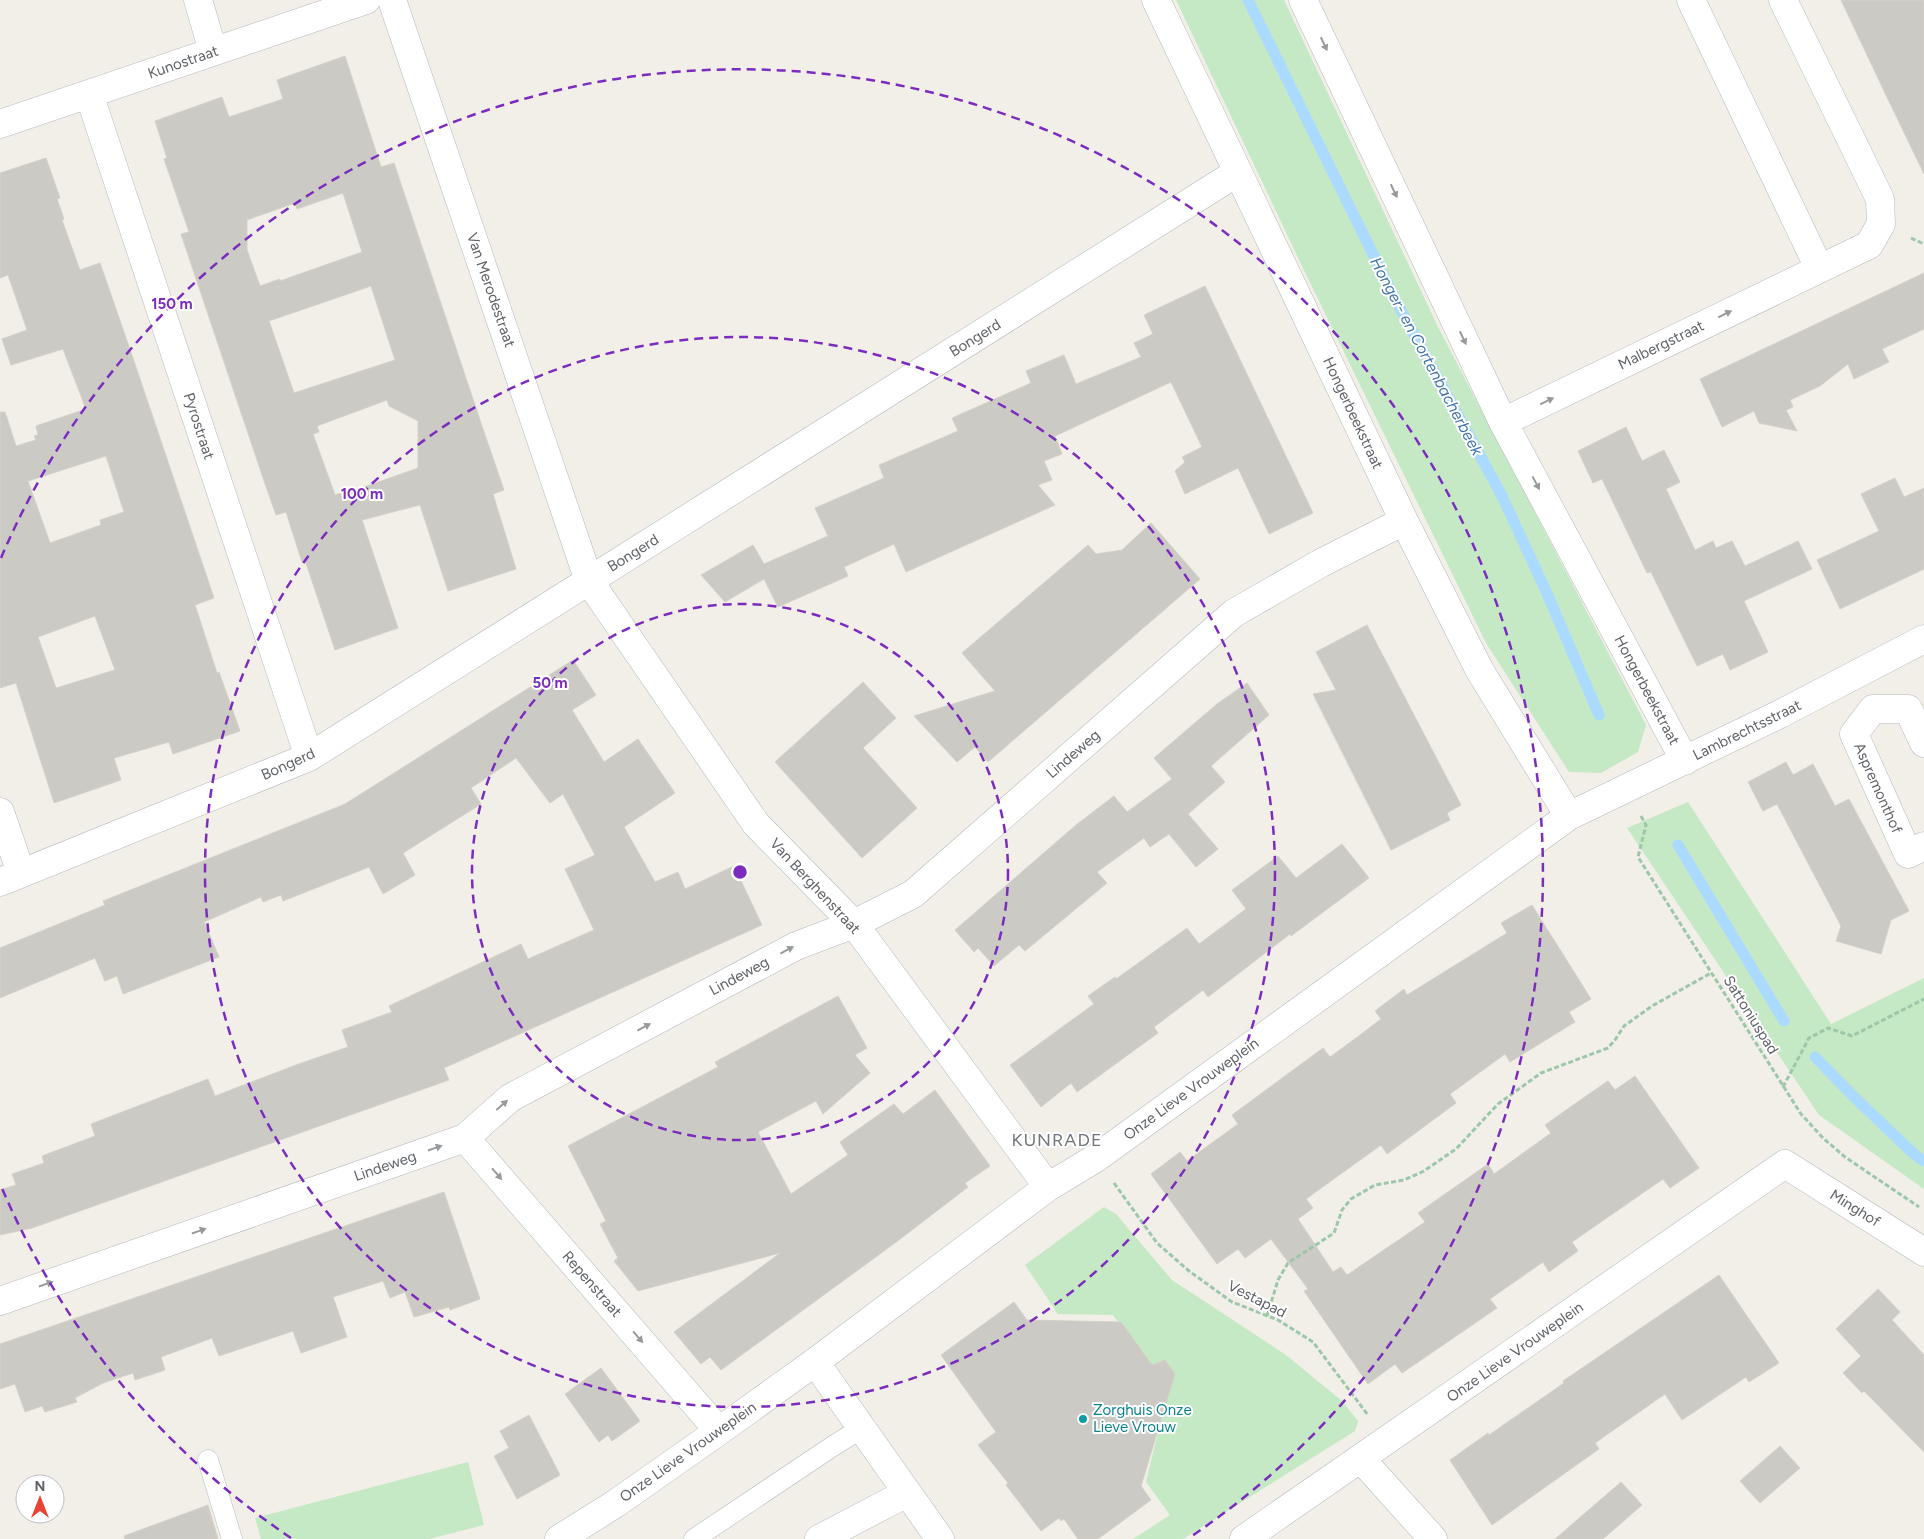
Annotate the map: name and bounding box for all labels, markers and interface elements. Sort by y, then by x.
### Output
one-way arrow [1320,37,1328,51]
street label: Kunostraat [145,41,221,82]
one-way arrow [1390,184,1398,198]
street label: Van Merodestraat [463,230,519,350]
water label: Honger- en Cortenbacherbeek [1366,254,1488,460]
text: 150 m [151,295,193,313]
one-way arrow [1718,310,1732,318]
street label: Bongerd [946,315,1004,361]
street label: Malbergstraat [1615,316,1707,374]
one-way arrow [1460,331,1468,345]
street label: Hongerbeekstraat [1319,354,1387,472]
street label: Pyrostraat [180,390,218,462]
one-way arrow [1540,397,1554,405]
one-way arrow [1532,476,1540,490]
text: 100 m [341,485,383,503]
street label: Bongerd [604,530,662,576]
street label: Hongerbeekstraat [1611,632,1684,748]
text: 50 m [532,674,568,692]
street label: Lambrechtsstraat [1690,696,1804,764]
street label: Lindeweg [1043,726,1103,782]
street label: Aspremonthof [1850,740,1906,837]
street label: Bongerd [258,744,318,784]
street label: Van Berghenstraat [766,834,864,938]
centre of rings [731,863,749,881]
one-way arrow [780,946,794,955]
street label: Lindeweg [706,953,772,999]
street label: Sattoniuspad [1720,972,1782,1058]
one-way arrow [636,1023,651,1031]
street label: Onze Lieve Vrouweplein [1120,1034,1262,1144]
one-way arrow [495,1100,508,1111]
district label: KUNRADE [1011,1129,1103,1151]
one-way arrow [428,1144,443,1151]
street label: Lindeweg [351,1147,419,1185]
one-way arrow [491,1168,503,1180]
street label: Minghof [1827,1186,1884,1231]
one-way arrow [192,1227,207,1234]
street label: Repenstraat [558,1247,626,1321]
street label: Vestapad [1225,1277,1289,1321]
one-way arrow [39,1280,54,1288]
street label: Onze Lieve Vrouweplein [1443,1298,1587,1406]
one-way arrow [632,1330,643,1343]
street label: Onze Lieve Vrouweplein [616,1398,760,1506]
place label: Zorghuis Onze Lieve Vrouw [1093,1401,1192,1436]
marker: Zorghuis Onze Lieve Vrouw [1077,1413,1089,1425]
north arrow [15,1474,65,1524]
text: N [35,1478,45,1495]

